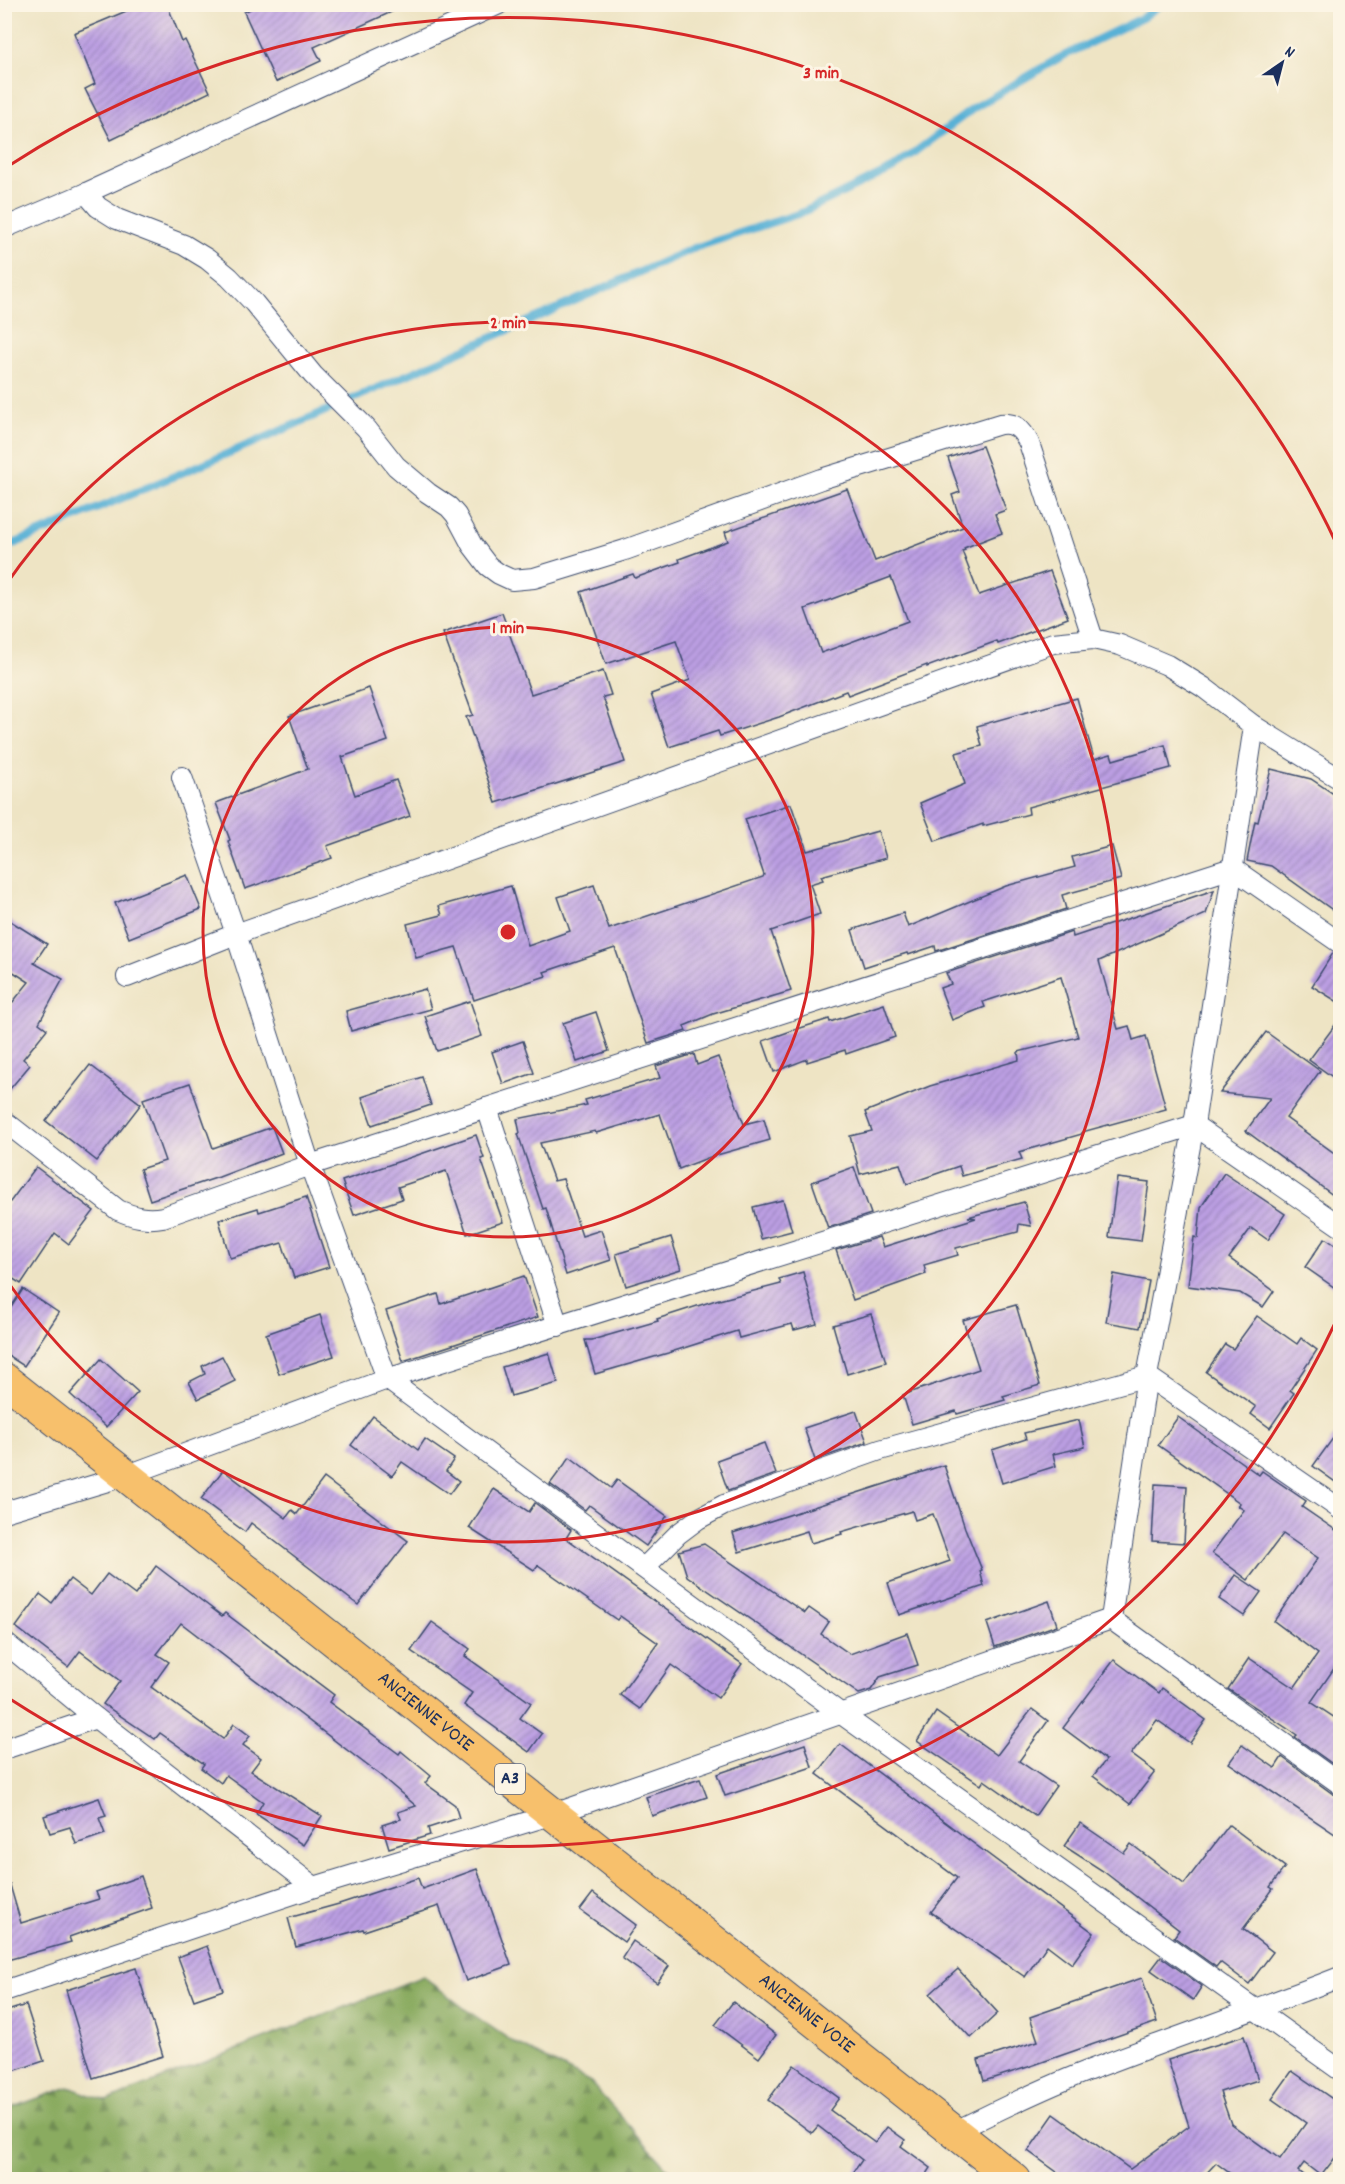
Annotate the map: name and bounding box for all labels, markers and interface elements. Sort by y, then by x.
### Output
north arrow [1252,33,1312,93]
text: N [1279,41,1299,65]
text: 3 min [803,62,839,87]
text: 2 min [490,312,526,337]
text: 1 min [492,617,524,642]
centre of rings [498,922,518,942]
street label: ANCIENNE VOIE [371,1666,479,1759]
road number: A3 [495,1764,525,1794]
street label: ANCIENNE VOIE [752,1967,860,2061]

